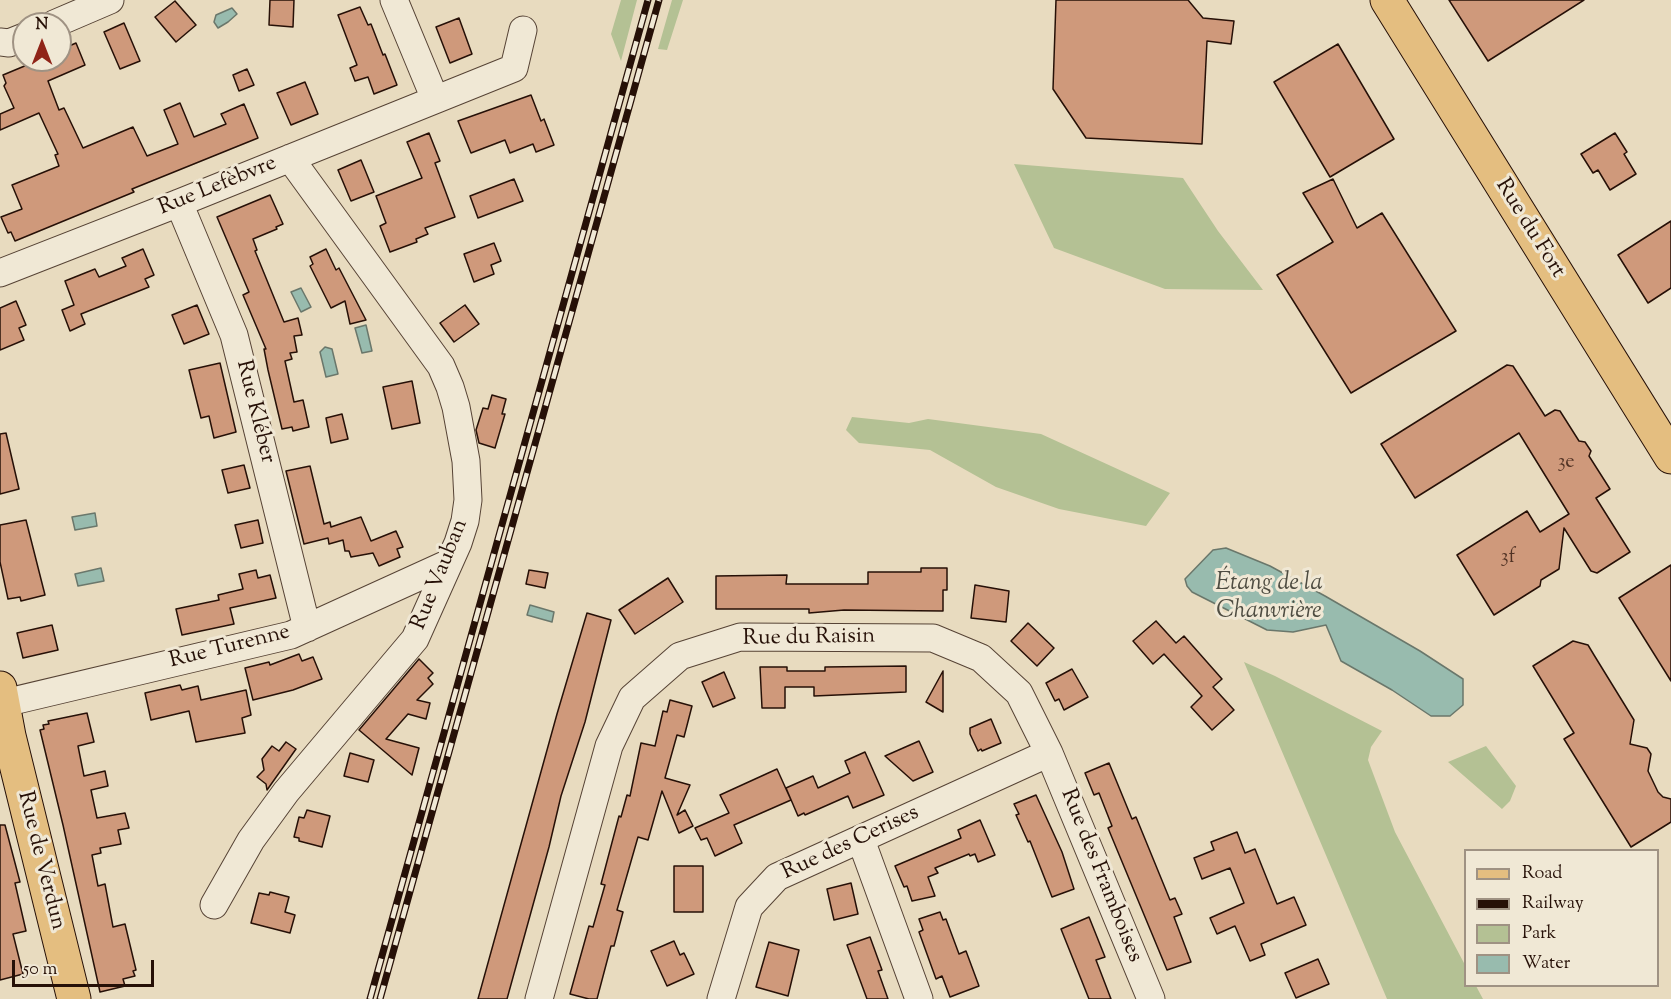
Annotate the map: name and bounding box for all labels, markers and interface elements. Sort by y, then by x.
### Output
north arrow [12,12,72,72]
text: N [36,14,48,37]
street label: Rue Lefèbvre [155,151,281,223]
street label: Rue du Fort [1488,175,1570,283]
street label: Rue Kléber [228,358,280,466]
house number: 3e [1557,452,1575,476]
street label: Rue Vauban [407,516,475,634]
house number: 3f [1501,547,1515,571]
water label: Étang de la Chanvrière [1215,571,1323,627]
street label: Rue Turenne [167,620,293,676]
street label: Rue du Raisin [743,625,875,653]
street label: Rue des Framboises [1053,785,1147,967]
street label: Rue de Verdun [10,789,70,933]
street label: Rue des Cerises [778,801,924,887]
legend [1464,849,1659,987]
text: Road [1522,861,1562,887]
text: Railway [1522,891,1584,917]
text: Park [1522,921,1556,947]
scale bar [15,948,158,986]
text: Water [1522,951,1570,977]
text: 50 m [23,957,57,983]

